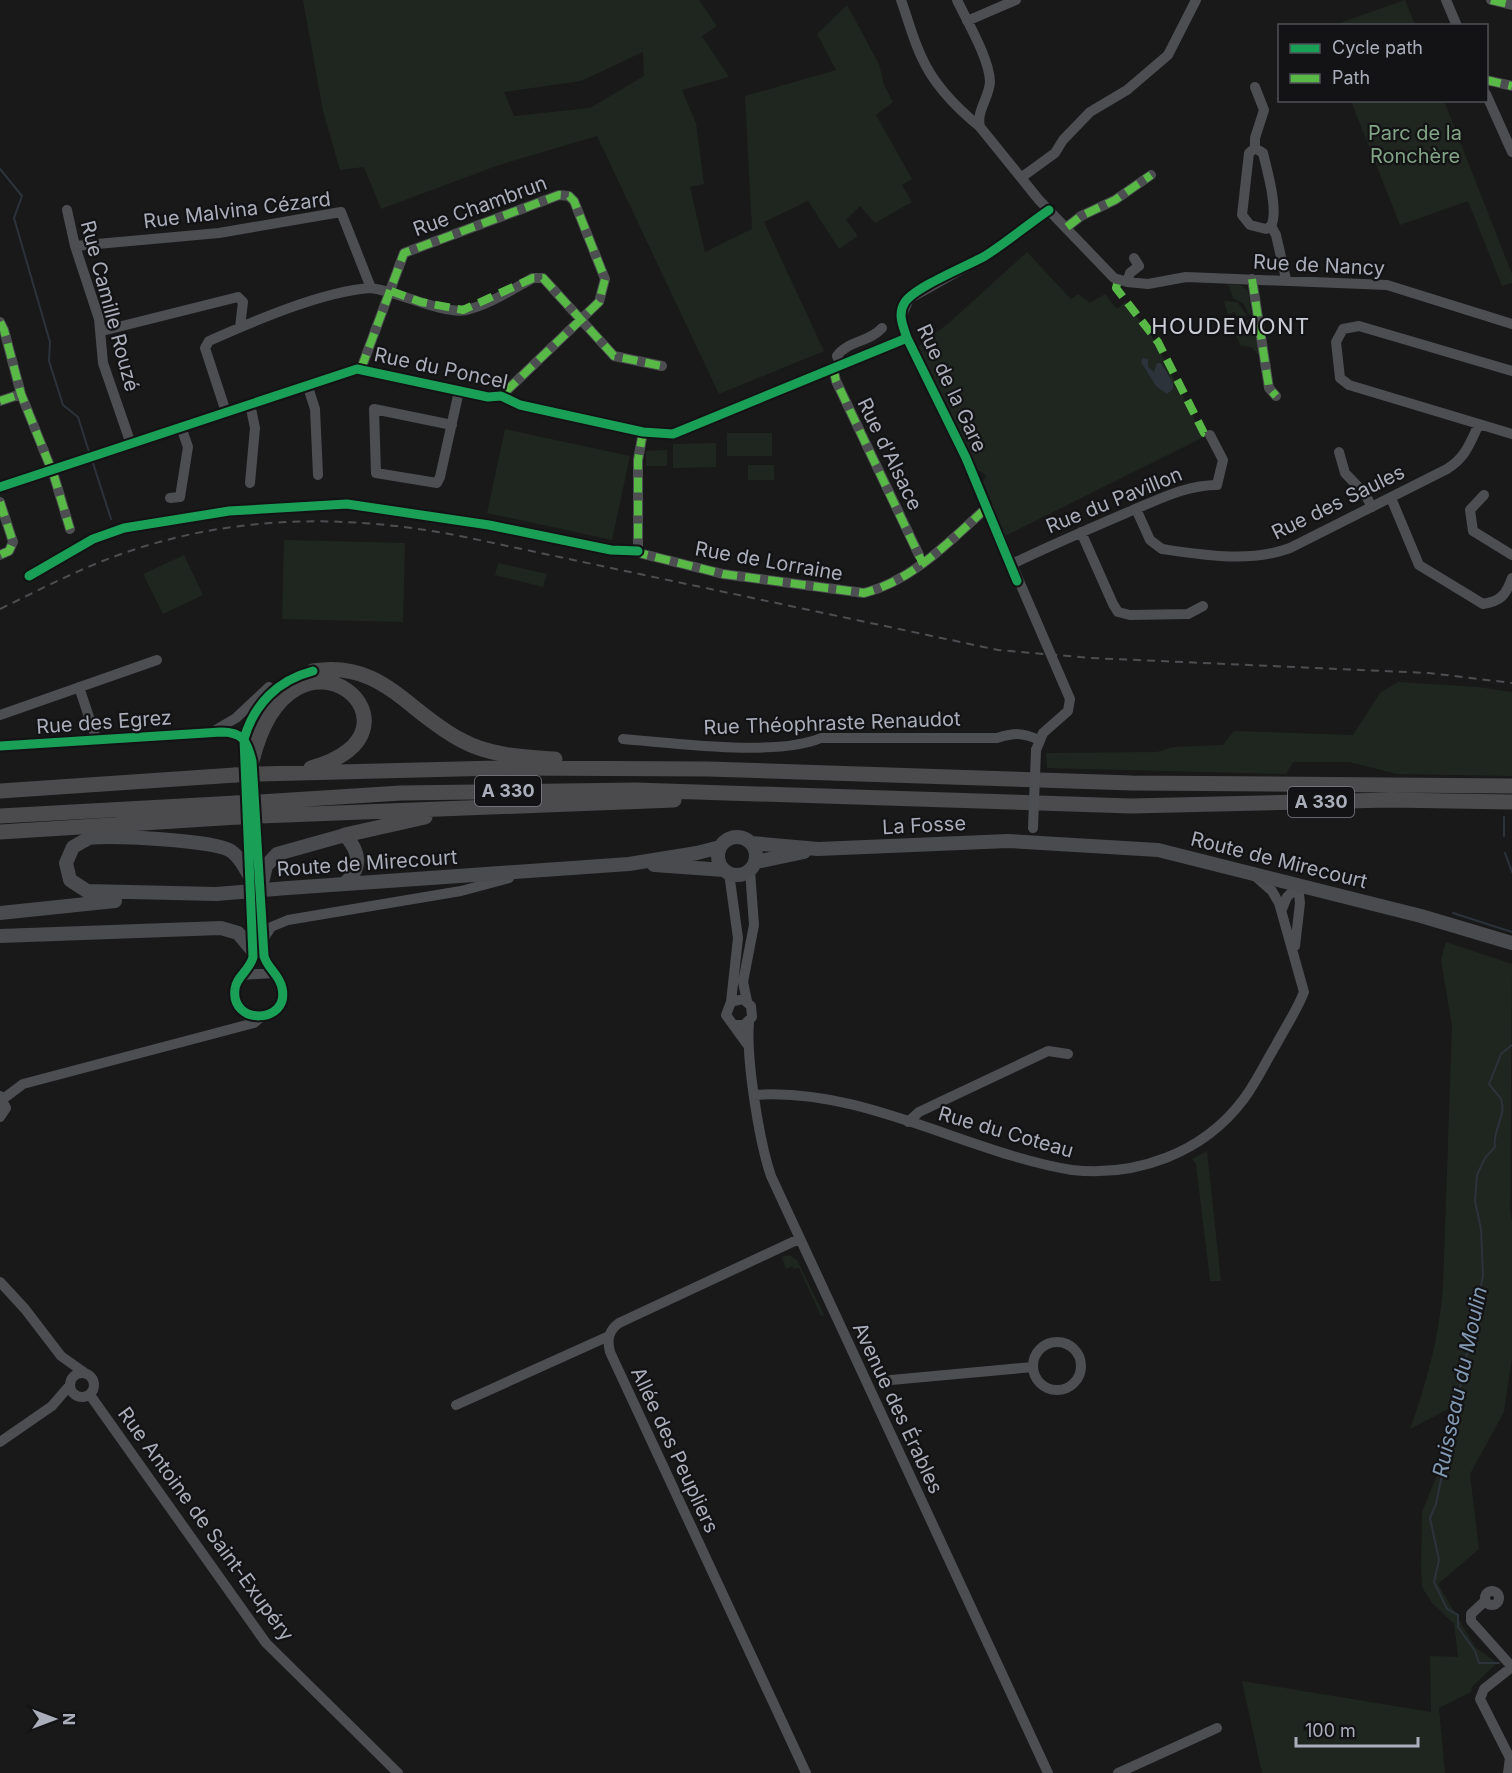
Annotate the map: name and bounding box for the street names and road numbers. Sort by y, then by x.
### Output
street label: Rue Chambrun [410,171,550,241]
street label: Rue Malvina Cézard [142,187,332,233]
street label: Rue Camille Rouzé [76,218,144,394]
street label: Rue de Nancy [1253,250,1385,280]
street label: Rue de la Gare [912,320,992,456]
street label: Rue du Poncel [372,342,510,394]
street label: Rue d'Alsace [852,394,928,514]
street label: Rue des Saules [1268,459,1408,545]
street label: Rue du Pavillon [1042,462,1186,538]
street label: Rue de Lorraine [693,536,845,586]
street label: Rue des Egrez [35,705,173,739]
street label: Rue Théophraste Renaudot [703,707,961,739]
road number: A 330 [475,776,541,806]
road number: A 330 [1288,787,1354,817]
street label: La Fosse [881,811,967,839]
street label: Route de Mirecourt [1188,826,1370,894]
street label: Route de Mirecourt [276,845,459,881]
street label: Rue du Coteau [936,1101,1076,1163]
street label: Avenue des Érables [848,1318,949,1497]
street label: Allée des Peupliers [626,1363,724,1537]
street label: Rue Antoine de Saint-Exupéry [113,1402,299,1646]

